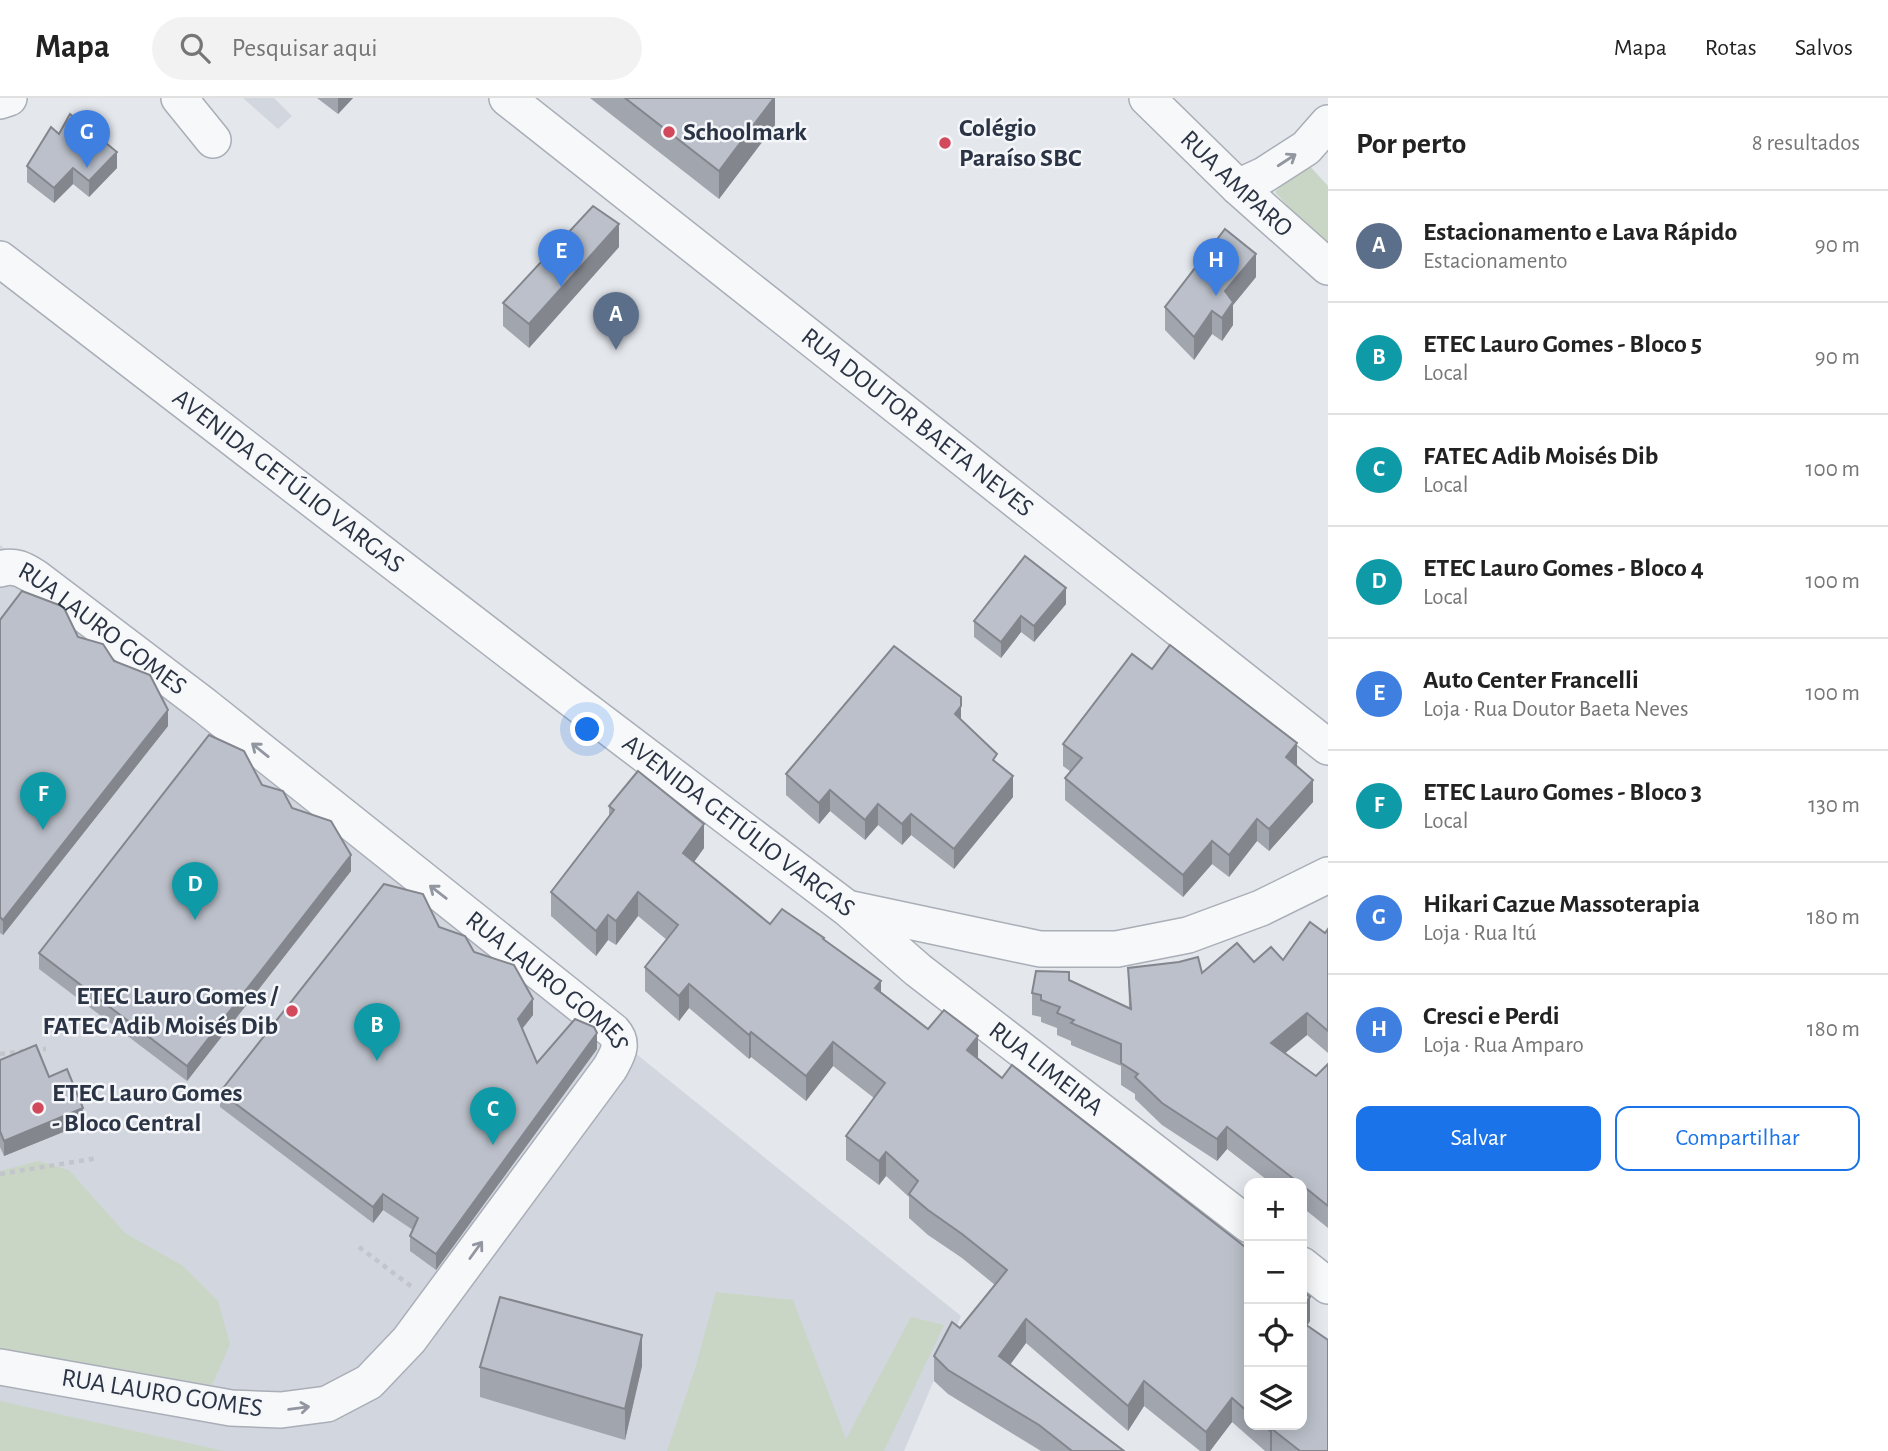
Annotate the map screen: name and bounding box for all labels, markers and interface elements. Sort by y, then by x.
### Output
search box [152,17,642,80]
icon: search [176,29,214,67]
text: Mapa [35,31,110,64]
text: Pesquisar aqui [232,35,378,61]
text: Mapa [1614,36,1667,60]
text: Rotas [1705,36,1757,60]
text: Salvos [1795,36,1853,60]
pin: G [64,110,110,168]
place label: Colégio Paraíso SBC [959,115,1082,171]
place label: Schoolmark [683,119,807,145]
marker: Schoolmark [661,124,677,140]
street label: RUA AMPARO [1176,126,1297,242]
text: Por perto [1356,129,1466,159]
text: 8 resultados [1752,132,1860,155]
marker: Colégio Paraíso SBC [937,135,953,151]
one-way arrow [1277,153,1296,168]
text: Estacionamento e Lava Rápido [1423,219,1737,245]
pin: E [538,229,584,287]
text: A [1372,234,1386,257]
text: 90 m [1815,234,1860,257]
pin: H [1193,238,1239,296]
text: Estacionamento [1423,250,1567,273]
pin: A [593,292,639,350]
street label: RUA DOUTOR BAETA NEVES [796,323,1038,522]
text: ETEC Lauro Gomes - Bloco 5 [1423,331,1702,357]
text: B [1372,346,1386,369]
text: 90 m [1815,346,1860,369]
text: Local [1423,362,1468,385]
street label: AVENIDA GETÚLIO VARGAS [168,384,409,578]
text: FATEC Adib Moisés Dib [1423,443,1658,469]
text: C [1373,458,1385,481]
text: 100 m [1806,458,1860,481]
text: Local [1423,474,1468,497]
text: ETEC Lauro Gomes - Bloco 4 [1423,555,1704,581]
street label: RUA LAURO GOMES [14,557,191,700]
text: D [1371,570,1387,593]
text: 100 m [1806,570,1860,593]
text: Local [1423,586,1468,609]
text: Auto Center Francelli [1423,667,1639,693]
text: E [1373,682,1385,705]
text: 100 m [1806,682,1860,705]
text: Loja · Rua Doutor Baeta Neves [1423,698,1688,721]
your location [570,712,604,746]
street label: AVENIDA GETÚLIO VARGAS [618,730,859,922]
one-way arrow [252,742,270,757]
pin: F [20,772,66,830]
text: ETEC Lauro Gomes - Bloco 3 [1423,779,1702,805]
text: F [1374,794,1384,817]
text: 130 m [1808,794,1860,817]
text: Local [1423,810,1468,833]
pin: D [172,862,218,920]
one-way arrow [429,885,447,900]
text: Hikari Cazue Massoterapia [1423,891,1700,917]
street label: RUA LAURO GOMES [461,906,633,1050]
text: G [1372,906,1386,929]
text: 180 m [1807,906,1860,929]
text: Loja · Rua Itú [1423,922,1537,945]
place label: ETEC Lauro Gomes / FATEC Adib Moisés Dib [43,983,279,1039]
marker: ETEC Lauro Gomes / FATEC Adib Moisés Dib [284,1003,300,1019]
pin: B [354,1003,400,1061]
text: Cresci e Perdi [1423,1003,1560,1029]
street label: RUA LIMEIRA [984,1017,1108,1121]
text: H [1371,1018,1387,1041]
text: 180 m [1807,1018,1860,1041]
text: Loja · Rua Amparo [1423,1034,1584,1057]
place label: ETEC Lauro Gomes - Bloco Central [52,1080,243,1136]
pin: C [470,1087,516,1145]
marker: ETEC Lauro Gomes - Bloco Central [30,1100,46,1116]
button: Salvar [1356,1106,1601,1171]
button: Compartilhar [1615,1106,1860,1171]
map controls [1244,1178,1307,1430]
button: + [1244,1178,1307,1241]
one-way arrow [468,1241,483,1260]
button: − [1244,1241,1307,1304]
button: locate [1244,1304,1307,1367]
street label: RUA LAURO GOMES [60,1364,264,1422]
button: layers [1244,1367,1307,1430]
one-way arrow [287,1401,310,1414]

